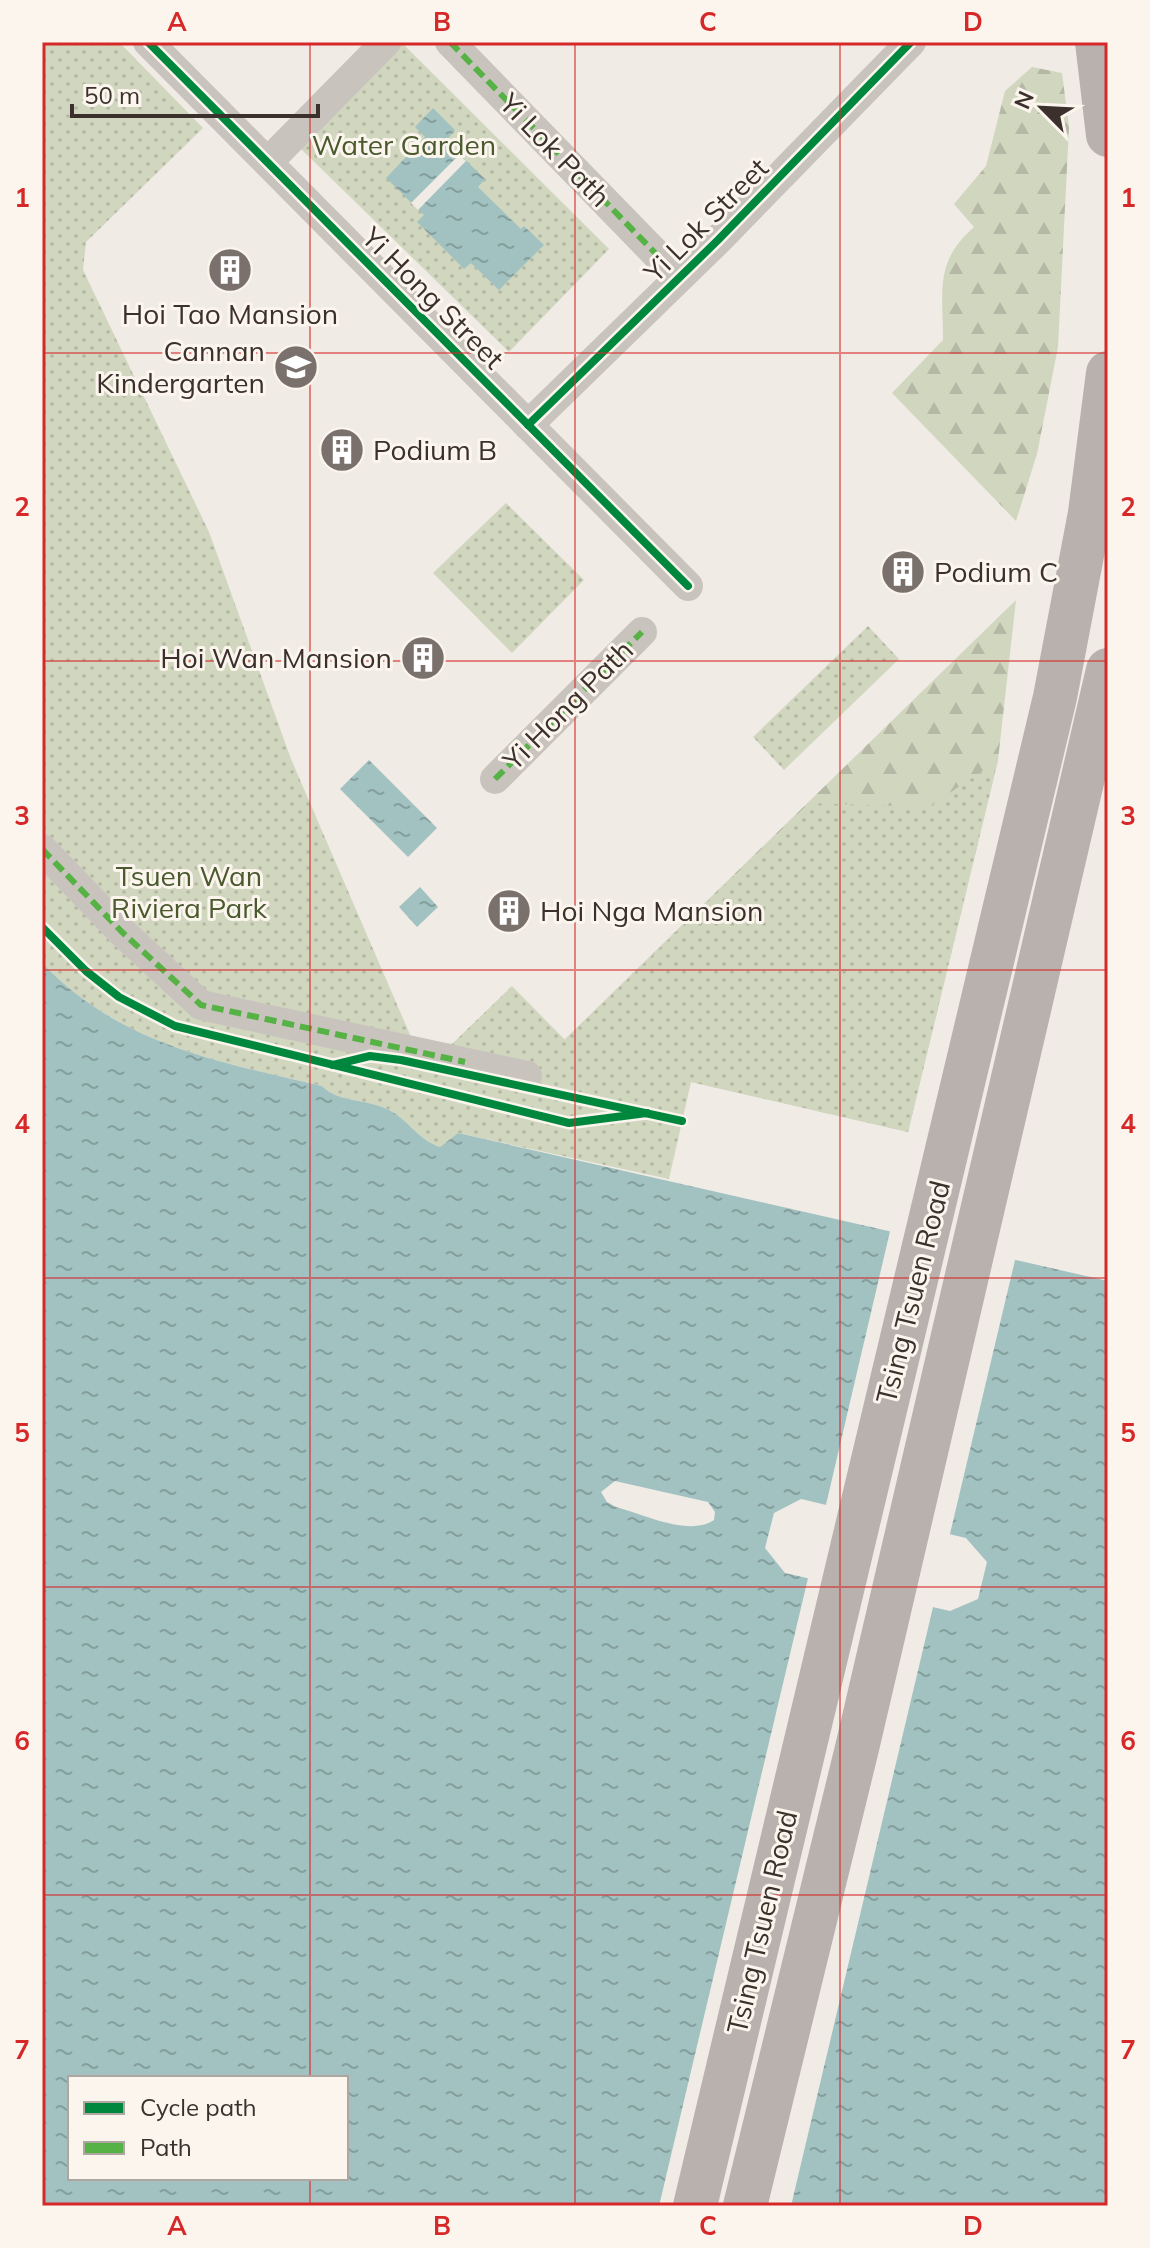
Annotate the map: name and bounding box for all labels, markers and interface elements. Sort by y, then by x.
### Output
text: A [167,5,187,38]
text: B [433,5,451,38]
text: C [699,5,717,38]
text: D [963,5,983,38]
scale bar [72,68,318,118]
north arrow [1002,68,1082,148]
text: 50 m [84,80,140,110]
street label: Yi Lok Path [492,85,618,214]
text: N [1008,87,1040,113]
park label: Water Garden [312,127,496,162]
street label: Yi Lok Street [636,150,775,290]
text: 1 [14,181,30,214]
text: 1 [1120,181,1136,214]
street label: Yi Hong Street [354,219,512,376]
building icon: Hoi Tao Mansion [206,246,254,294]
place label: Hoi Tao Mansion [122,296,338,331]
place label: Cannan Kindergarten [96,333,265,400]
school or university icon: Cannan Kindergarten [272,343,320,391]
building icon: Podium B [318,426,366,474]
place label: Podium B [373,432,497,467]
text: 2 [14,490,30,523]
text: 2 [1120,490,1136,523]
building icon: Podium C [879,548,927,596]
place label: Podium C [934,554,1058,589]
street label: Yi Hong Path [495,632,640,778]
building icon: Hoi Wan Mansion [399,634,447,682]
place label: Hoi Wan Mansion [160,640,392,675]
text: 3 [14,799,30,832]
text: 3 [1120,799,1136,832]
park label: Tsuen Wan Riviera Park [111,858,268,925]
building icon: Hoi Nga Mansion [485,887,533,935]
place label: Hoi Nga Mansion [540,893,764,928]
text: 4 [14,1107,30,1140]
text: 4 [1120,1107,1136,1140]
street label: Tsing Tsuen Road [868,1177,957,1407]
text: 5 [14,1416,30,1449]
text: 5 [1120,1416,1136,1449]
text: 6 [14,1724,30,1757]
text: 6 [1120,1724,1136,1757]
street label: Tsing Tsuen Road [719,1807,804,2037]
text: 7 [14,2033,30,2066]
text: 7 [1120,2033,1136,2066]
legend [68,2076,348,2180]
text: Cycle path [140,2092,257,2122]
text: Path [140,2132,192,2162]
text: A [167,2209,187,2242]
text: B [433,2209,451,2242]
text: C [699,2209,717,2242]
text: D [963,2209,983,2242]

